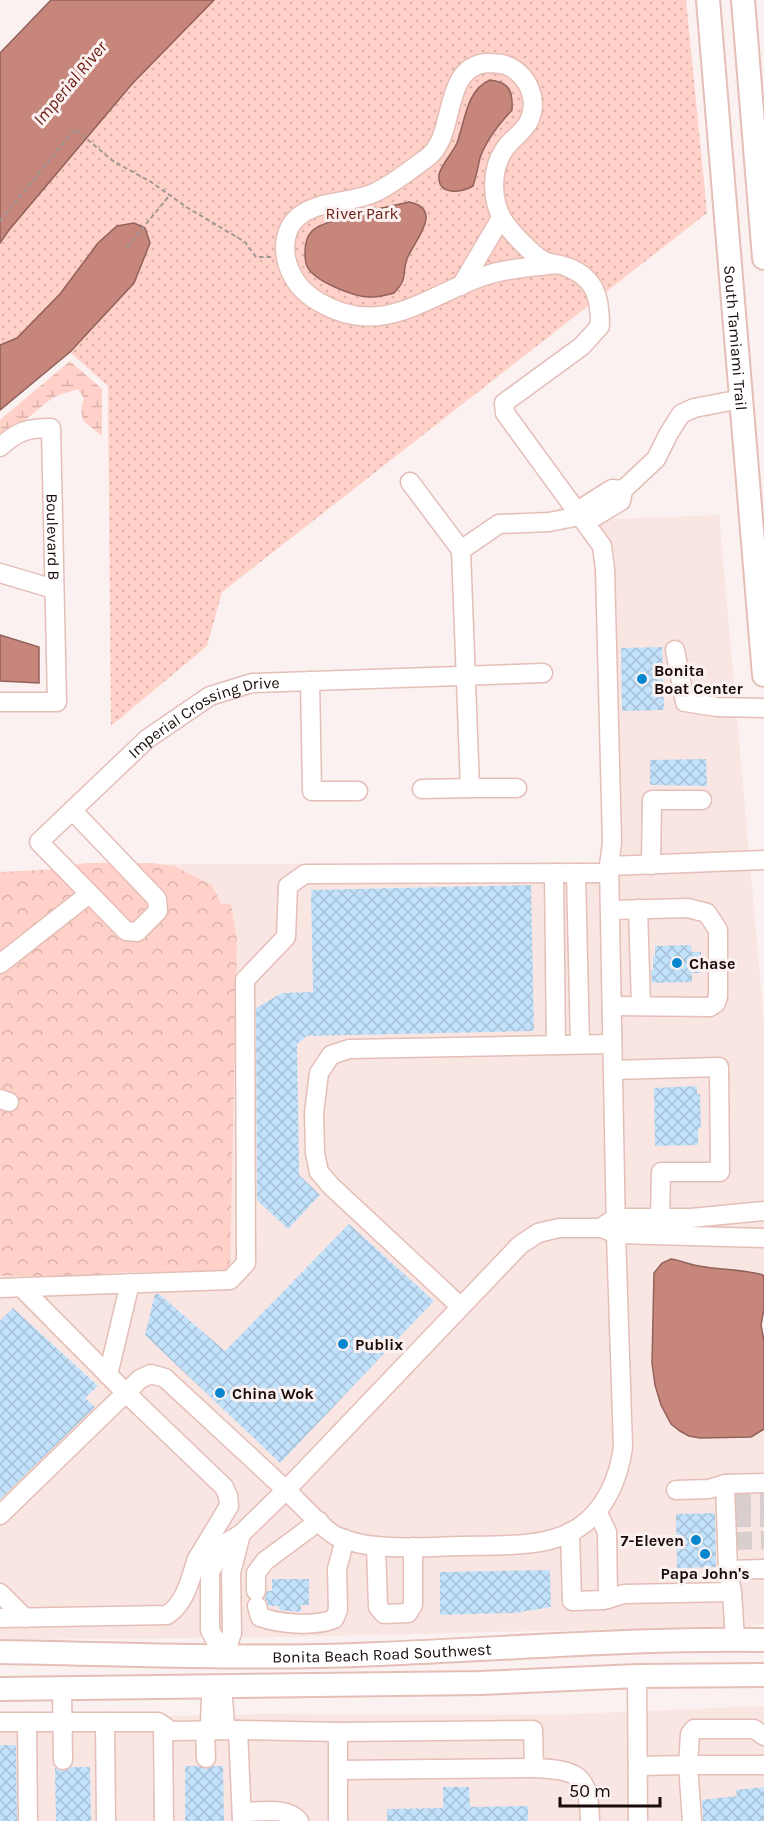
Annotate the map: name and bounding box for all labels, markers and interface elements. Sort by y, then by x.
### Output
water label: Imperial River [28,36,112,130]
park label: River Park [326,204,398,223]
street label: South Tamiami Trail [721,264,752,411]
street label: Boulevard B [43,493,64,580]
place label: Bonita Boat Center [654,661,744,698]
marker: Bonita Boat Center [635,672,649,686]
street label: Imperial Crossing Drive [124,673,280,762]
place label: Chase [689,954,735,973]
marker: Chase [670,956,684,970]
place label: Publix [355,1335,403,1354]
marker: Publix [336,1337,350,1351]
place label: China Wok [232,1384,314,1403]
marker: China Wok [213,1386,227,1400]
place label: 7-Eleven [621,1531,684,1550]
marker: 7-Eleven [689,1533,703,1547]
marker: Papa John's [698,1547,712,1561]
place label: Papa John's [660,1564,750,1583]
street label: Bonita Beach Road Southwest [272,1639,492,1666]
scale bar [560,1770,660,1808]
text: 50 m [569,1780,611,1802]

